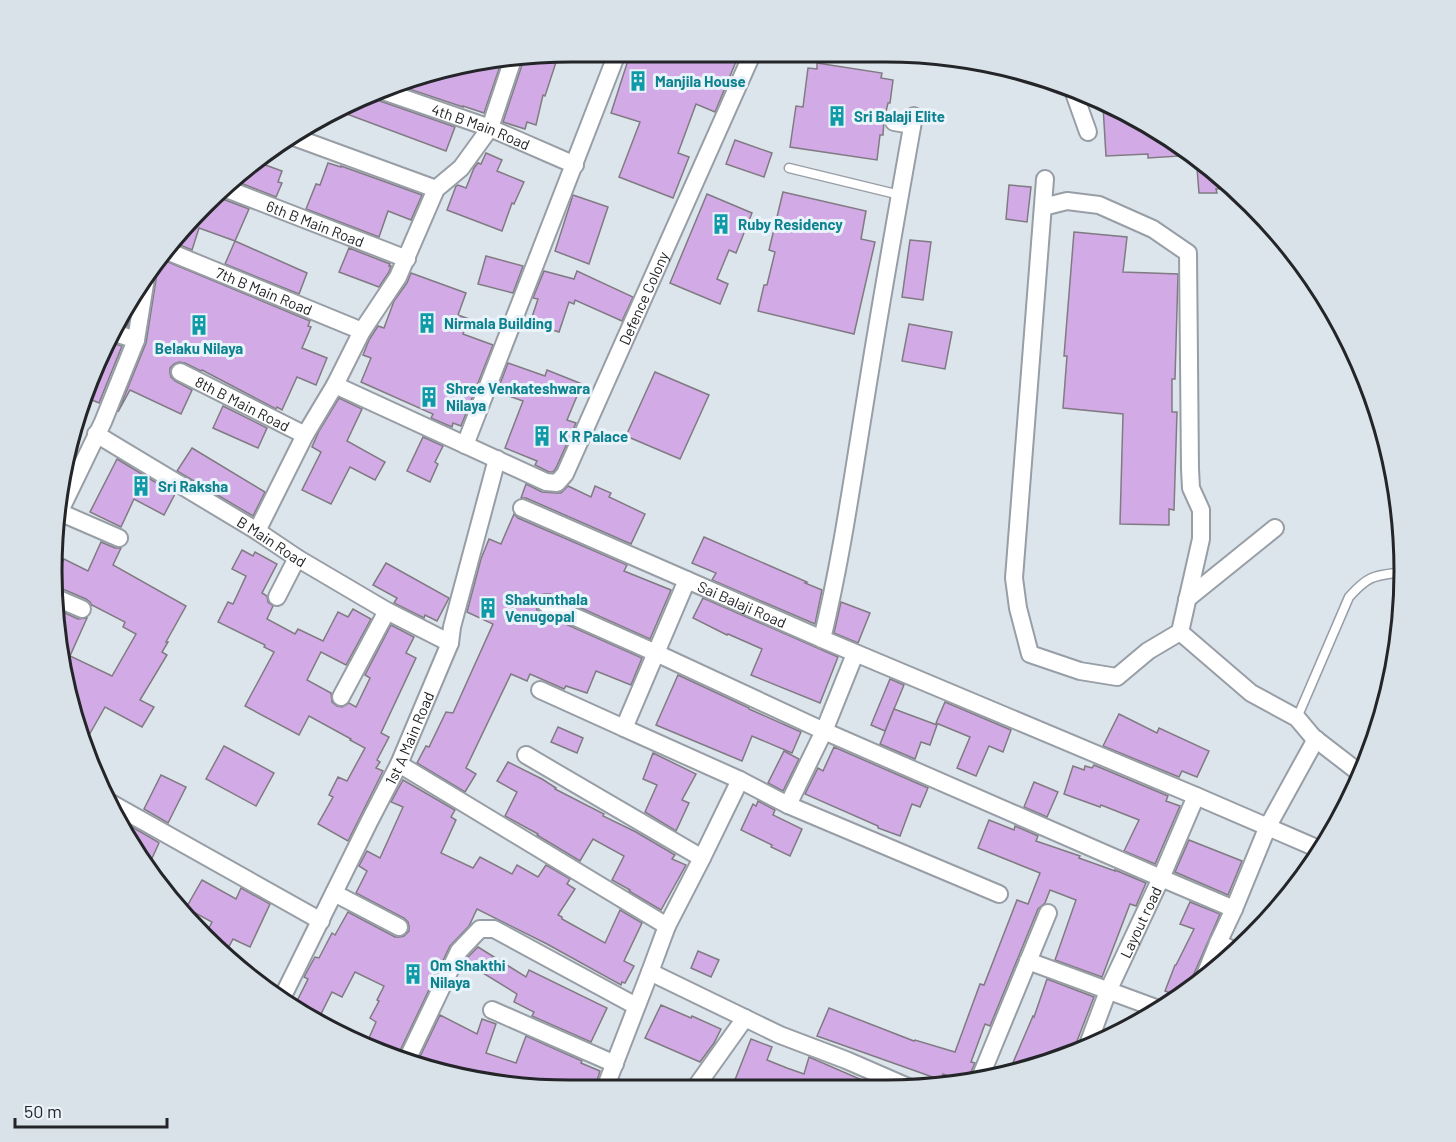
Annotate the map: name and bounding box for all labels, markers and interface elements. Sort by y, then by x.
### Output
building icon: Manjila House [626,69,650,93]
place label: Manjila House [655,72,746,90]
street label: 4th B Main Road [429,100,533,153]
building icon: Sri Balaji Elite [825,104,849,128]
place label: Sri Balaji Elite [854,107,945,125]
street label: 6th B Main Road [264,196,367,251]
building icon: Ruby Residency [709,212,733,236]
place label: Ruby Residency [738,215,843,233]
street label: Defence Colony [615,248,672,347]
street label: 7th B Main Road [213,263,315,319]
building icon: Nirmala Building [415,311,439,335]
building icon: Belaku Nilaya [187,313,211,337]
place label: Nirmala Building [444,314,552,332]
place label: Belaku Nilaya [155,339,243,357]
street label: 8th B Main Road [192,372,293,435]
place label: Shree Venkateshwara Nilaya [446,379,590,414]
building icon: Shree Venkateshwara Nilaya [417,385,441,409]
building icon: K R Palace [530,424,554,448]
place label: K R Palace [559,427,628,445]
building icon: Sri Raksha [129,474,153,498]
place label: Sri Raksha [158,477,228,495]
street label: B Main Road [234,512,310,570]
street label: Sai Balaji Road [695,577,789,631]
place label: Shakunthala Venugopal [505,590,588,625]
building icon: Shakunthala Venugopal [476,596,500,620]
street label: 1st A Main Road [381,689,437,788]
street label: Layout road [1116,883,1165,961]
place label: Om Shakthi Nilaya [430,956,506,991]
building icon: Om Shakthi Nilaya [401,962,425,986]
scale bar [15,1091,166,1129]
text: 50 m [24,1100,62,1122]

